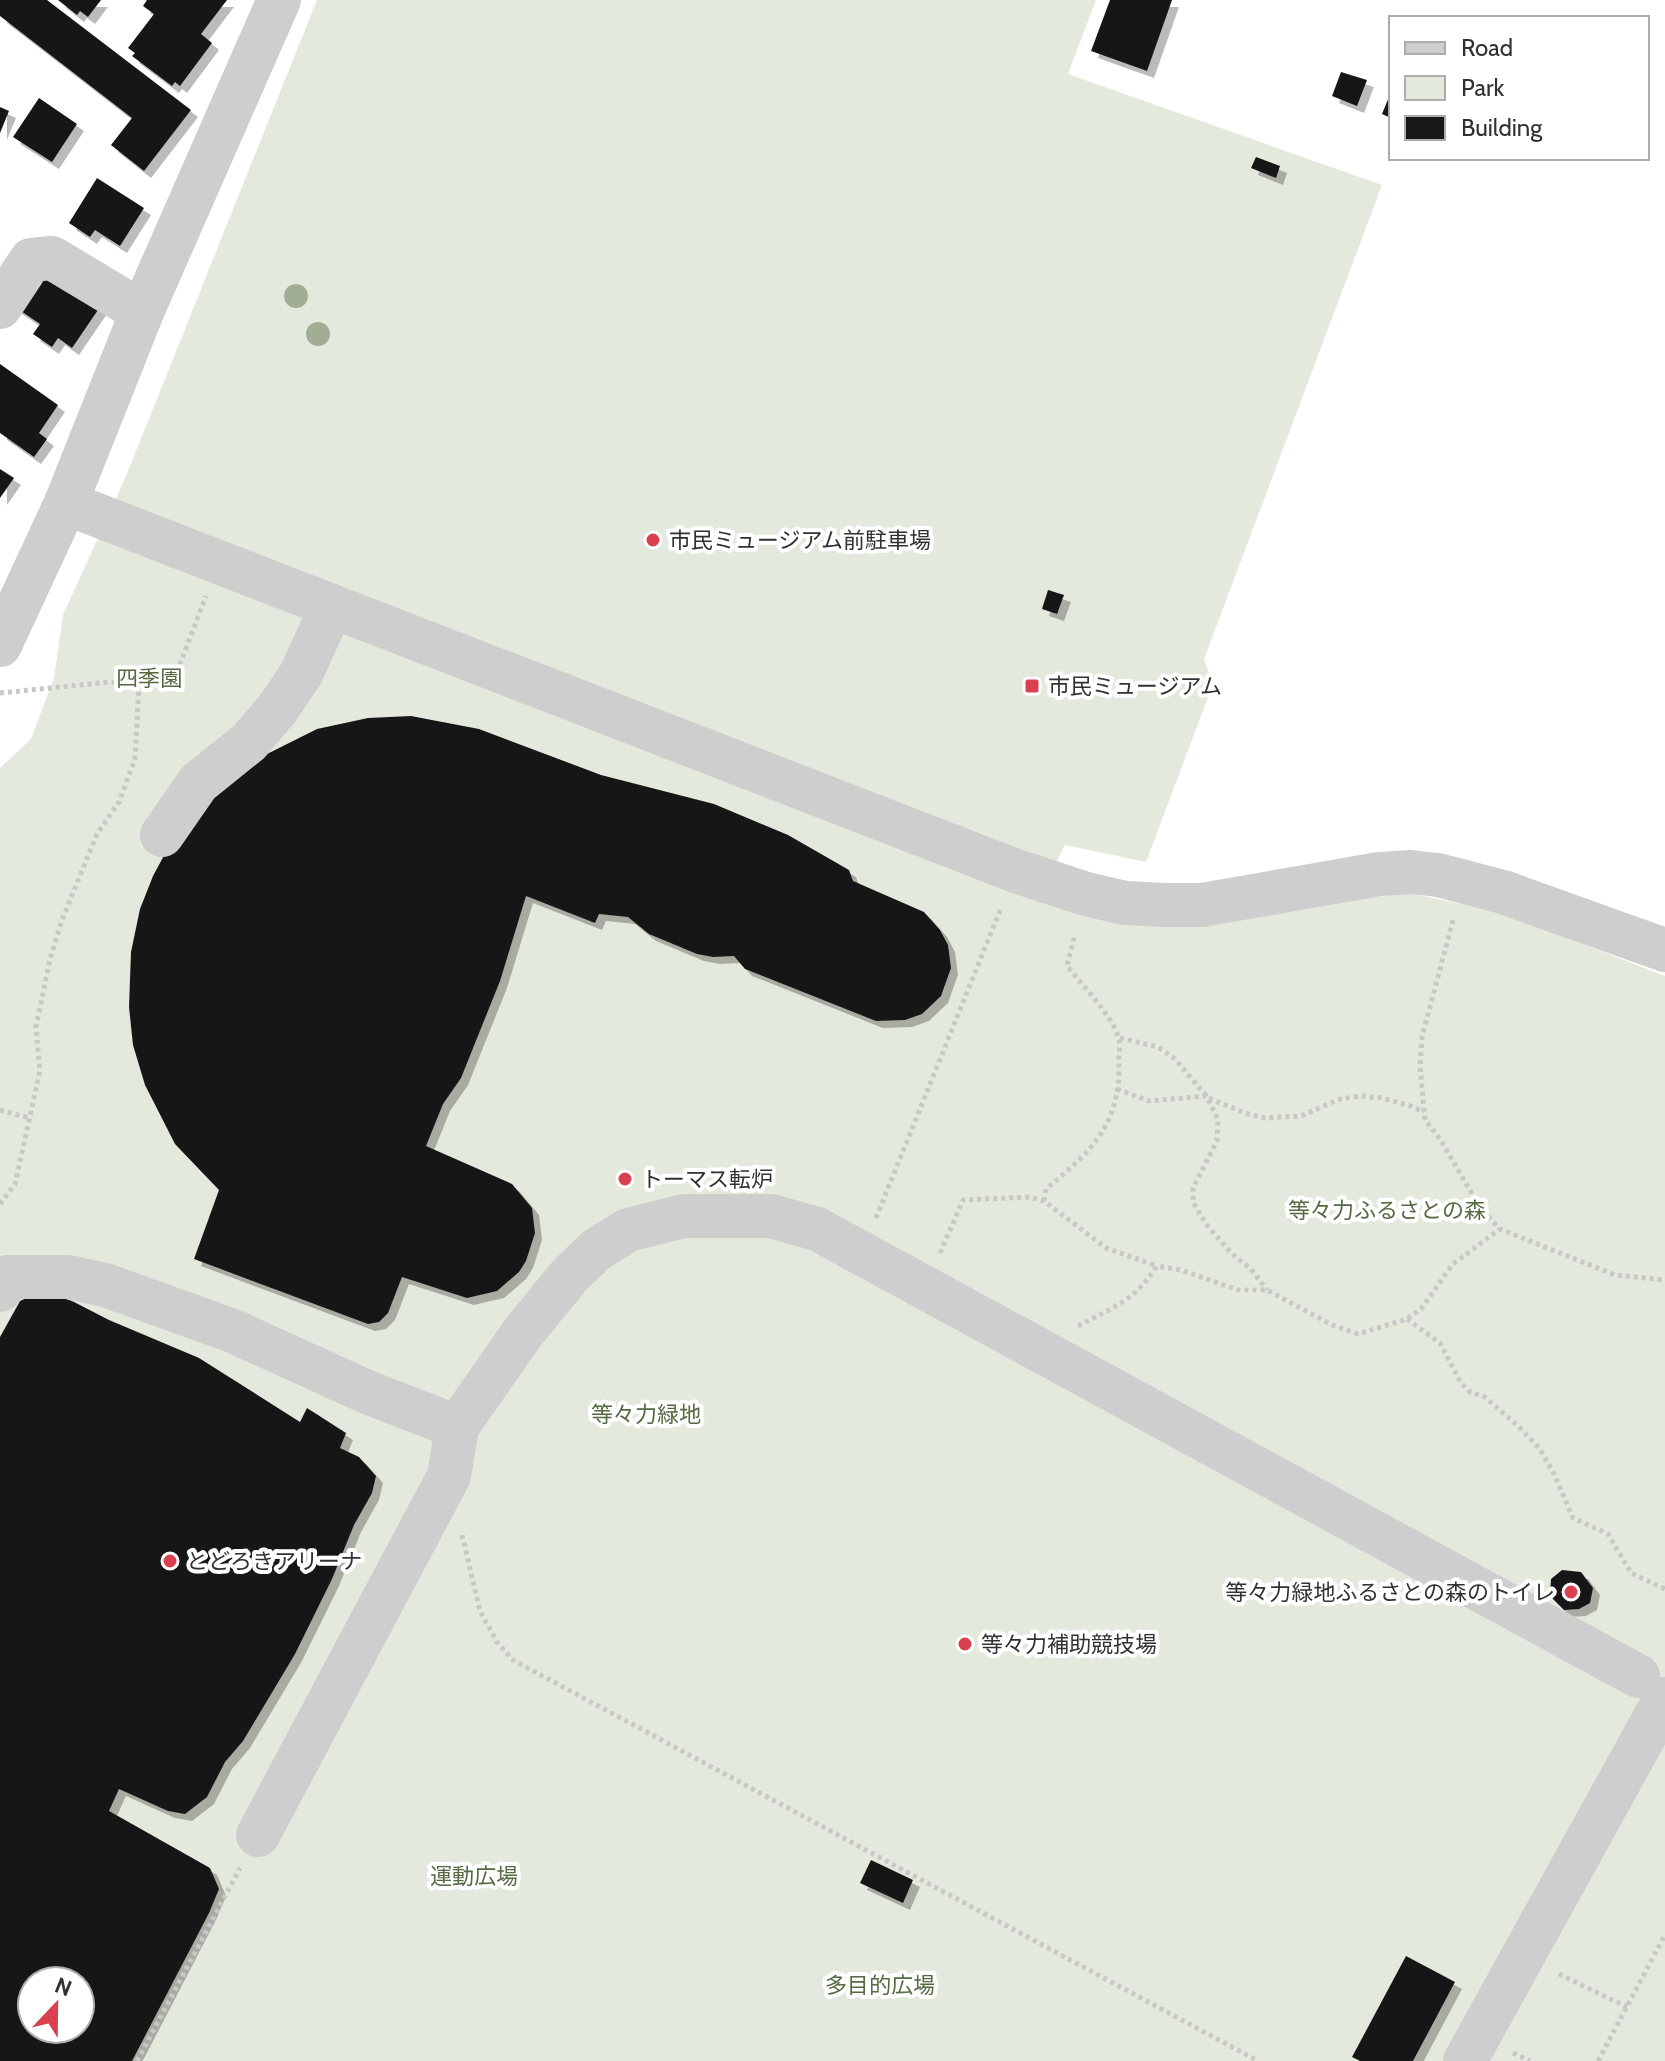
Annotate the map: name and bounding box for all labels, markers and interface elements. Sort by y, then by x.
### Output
legend [1389,16,1649,160]
text: Road [1461,33,1513,62]
text: Park [1461,73,1504,102]
text: Building [1461,113,1543,142]
place label: 市民ミュージアム前駐車場 [669,527,931,554]
marker: 市民ミュージアム前駐車場 [644,531,662,549]
park label: 四季園 [116,665,182,692]
place label: 市民ミュージアム [1048,673,1222,700]
marker: 市民ミュージアム [1023,677,1041,695]
place label: トーマス転炉 [641,1166,773,1193]
marker: トーマス転炉 [616,1170,634,1188]
park label: 等々力ふるさとの森 [1288,1197,1486,1224]
park label: 等々力緑地 [591,1401,701,1428]
place label: とどろきアリーナ [186,1548,362,1575]
marker: とどろきアリーナ [161,1552,179,1570]
place label: 等々力緑地ふるさとの森のトイレ [1225,1579,1555,1606]
marker: 等々力緑地ふるさとの森のトイレ [1562,1583,1580,1601]
place label: 等々力補助競技場 [981,1631,1157,1658]
marker: 等々力補助競技場 [956,1635,974,1653]
park label: 運動広場 [430,1863,518,1890]
north arrow [16,1965,96,2045]
text: N [51,1971,76,2002]
park label: 多目的広場 [825,1972,935,1999]

